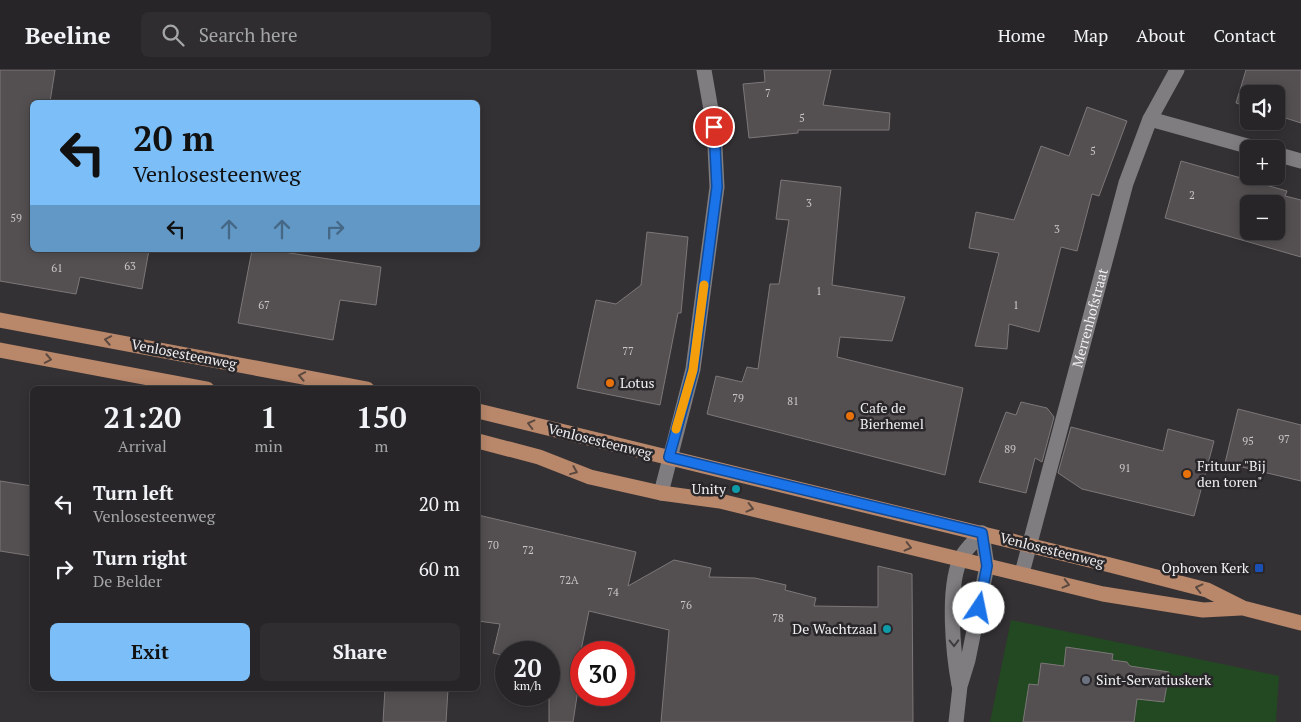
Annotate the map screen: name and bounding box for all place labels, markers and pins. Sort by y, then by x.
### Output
pin [693,106,735,148]
place label: Lotus [620,373,655,392]
marker: Lotus [604,377,616,389]
place label: Cafe de Bierhemel [860,398,924,433]
marker: Cafe de Bierhemel [844,410,856,422]
place label: Frituur "Bij den toren" [1197,456,1266,491]
marker: Frituur "Bij den toren" [1181,468,1193,480]
place label: Unity [692,479,727,498]
marker: Unity [730,483,742,495]
place label: Ophoven Kerk [1161,558,1250,577]
marker: Ophoven Kerk [1253,562,1265,574]
place label: De Wachtzaal [792,619,877,638]
marker: De Wachtzaal [881,623,893,635]
place label: Sint-Servatiuskerk [1096,670,1212,689]
marker: Sint-Servatiuskerk [1080,674,1092,686]

